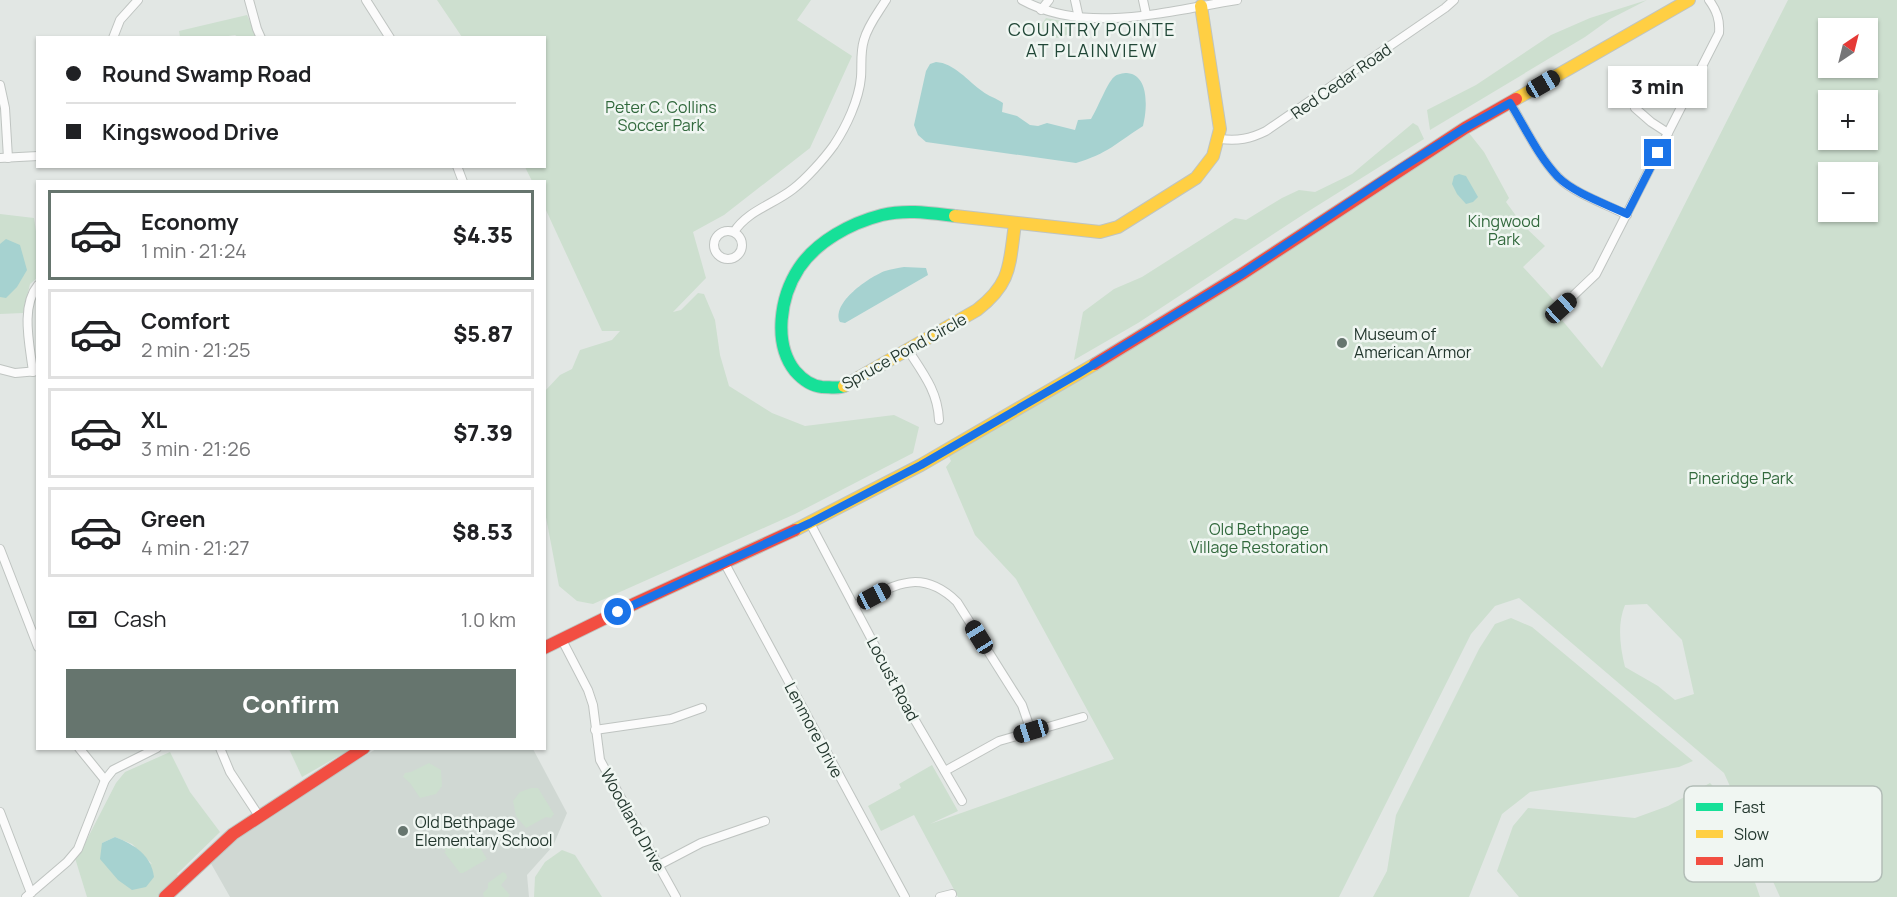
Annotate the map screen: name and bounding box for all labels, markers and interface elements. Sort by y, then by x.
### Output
district label: COUNTRY POINTE AT PLAINVIEW [1008,17,1176,62]
north arrow [1818,18,1878,78]
map controls [1818,18,1878,222]
street label: Red Cedar Road [1286,38,1396,124]
text: Round Swamp Road [102,59,312,89]
callout: 3 min [1608,66,1708,108]
car [1523,67,1563,101]
text: 3 min [1631,73,1684,100]
button: + [1818,90,1878,150]
park label: Peter C. Collins Soccer Park [605,96,717,136]
text: Kingswood Drive [102,117,279,147]
route end [1644,139,1671,166]
button: − [1818,162,1878,222]
text: Economy [141,207,239,237]
icon: car [69,208,123,262]
park label: Kingwood Park [1468,210,1540,250]
text: $4.35 [453,220,513,250]
text: 1 min · 21:24 [141,237,247,264]
car [1542,289,1580,327]
text: Comfort [141,306,230,336]
icon: car [69,307,123,361]
street label: Spruce Pond Circle [838,308,970,394]
text: $5.87 [453,319,513,349]
place label: Museum of American Armor [1354,323,1472,363]
text: 2 min · 21:25 [141,336,251,363]
marker: Museum of American Armor [1335,336,1349,350]
text: XL [141,405,167,435]
icon: car [69,406,123,460]
text: $7.39 [453,418,513,448]
text: 3 min · 21:26 [141,435,251,462]
park label: Pineridge Park [1688,467,1795,489]
text: Green [141,504,206,534]
icon: car [69,505,123,559]
text: $8.53 [452,517,513,547]
park label: Old Bethpage Village Restoration [1190,518,1328,558]
text: 4 min · 21:27 [141,534,249,561]
car [854,580,894,612]
route start [604,598,631,625]
icon: cash [66,603,99,636]
text: Cash [114,604,167,634]
text: 1.0 km [461,606,516,633]
car [962,617,996,657]
street label: Locust Road [862,633,924,725]
button: Confirm [66,669,516,738]
street label: Lenmore Drive [780,678,848,782]
car [1011,717,1051,745]
street label: Woodland Drive [596,765,670,875]
legend [1684,786,1882,882]
text: Fast [1734,796,1765,818]
place label: Old Bethpage Elementary School [415,811,553,851]
text: Slow [1734,823,1769,845]
marker: Old Bethpage Elementary School [396,824,410,838]
text: Jam [1734,850,1764,872]

